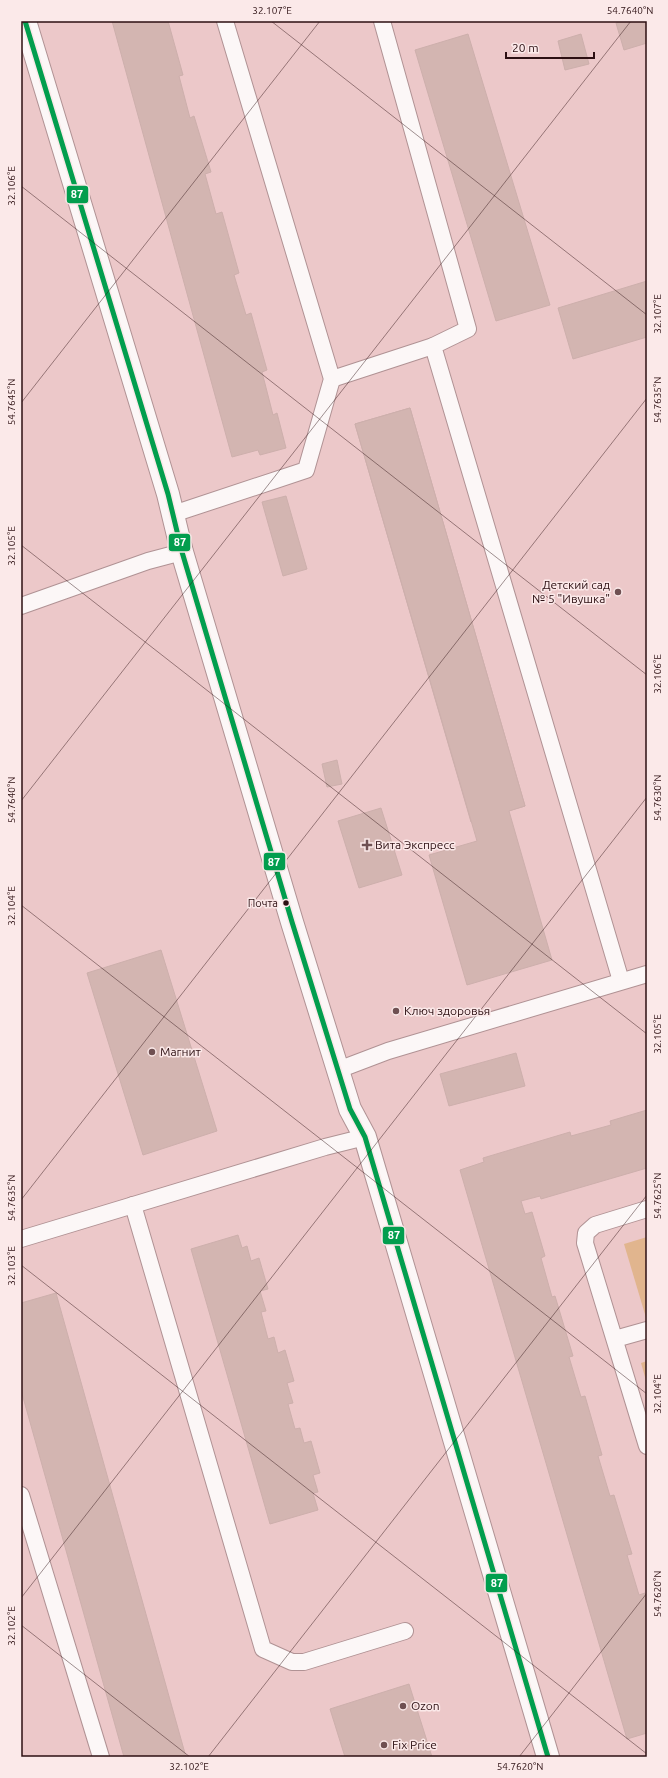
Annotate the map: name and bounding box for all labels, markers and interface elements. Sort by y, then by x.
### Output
text: 32.107°E [252,5,292,16]
text: 54.7640°N [607,5,653,16]
scale bar [506,34,594,60]
text: 20 m [512,41,539,54]
text: 32.106°E [6,166,17,206]
line badge: 87 [66,185,89,204]
text: 87 [71,188,83,200]
text: 32.107°E [652,294,663,334]
text: 54.7635°N [652,377,663,423]
text: 54.7645°N [6,379,17,425]
text: 32.105°E [6,526,17,566]
line badge: 87 [168,533,191,552]
text: 87 [174,536,186,548]
place label: Детский сад № 5 "Ивушка" [532,578,610,605]
marker: Детский сад № 5 "Ивушка" [613,587,623,597]
text: 32.106°E [652,654,663,694]
text: 54.7630°N [652,775,663,821]
text: 54.7640°N [6,777,17,823]
place label: Вита Экспресс [375,838,455,851]
marker: Вита Экспресс [362,840,372,850]
line badge: 87 [263,852,286,871]
text: 87 [268,856,280,868]
text: 32.104°E [6,886,17,926]
place label: Почта [248,897,278,909]
marker: Почта [281,898,291,908]
place label: Ключ здоровья [404,1004,490,1017]
marker: Ключ здоровья [391,1006,401,1016]
text: 32.105°E [652,1014,663,1054]
place label: Магнит [160,1045,202,1058]
marker: Магнит [147,1047,157,1057]
text: 54.7625°N [652,1173,663,1219]
text: 54.7635°N [6,1175,17,1221]
line badge: 87 [382,1226,405,1245]
text: 87 [388,1229,400,1241]
text: 32.103°E [6,1246,17,1286]
text: 32.104°E [652,1374,663,1414]
text: 54.7620°N [652,1571,663,1617]
line badge: 87 [485,1573,508,1593]
text: 87 [491,1577,503,1589]
text: 32.102°E [6,1606,17,1646]
place label: Ozon [411,1699,440,1712]
marker: Ozon [398,1701,408,1711]
place label: Fix Price [392,1738,437,1751]
marker: Fix Price [379,1740,389,1750]
text: 32.102°E [169,1761,209,1772]
text: 54.7620°N [497,1761,543,1772]

